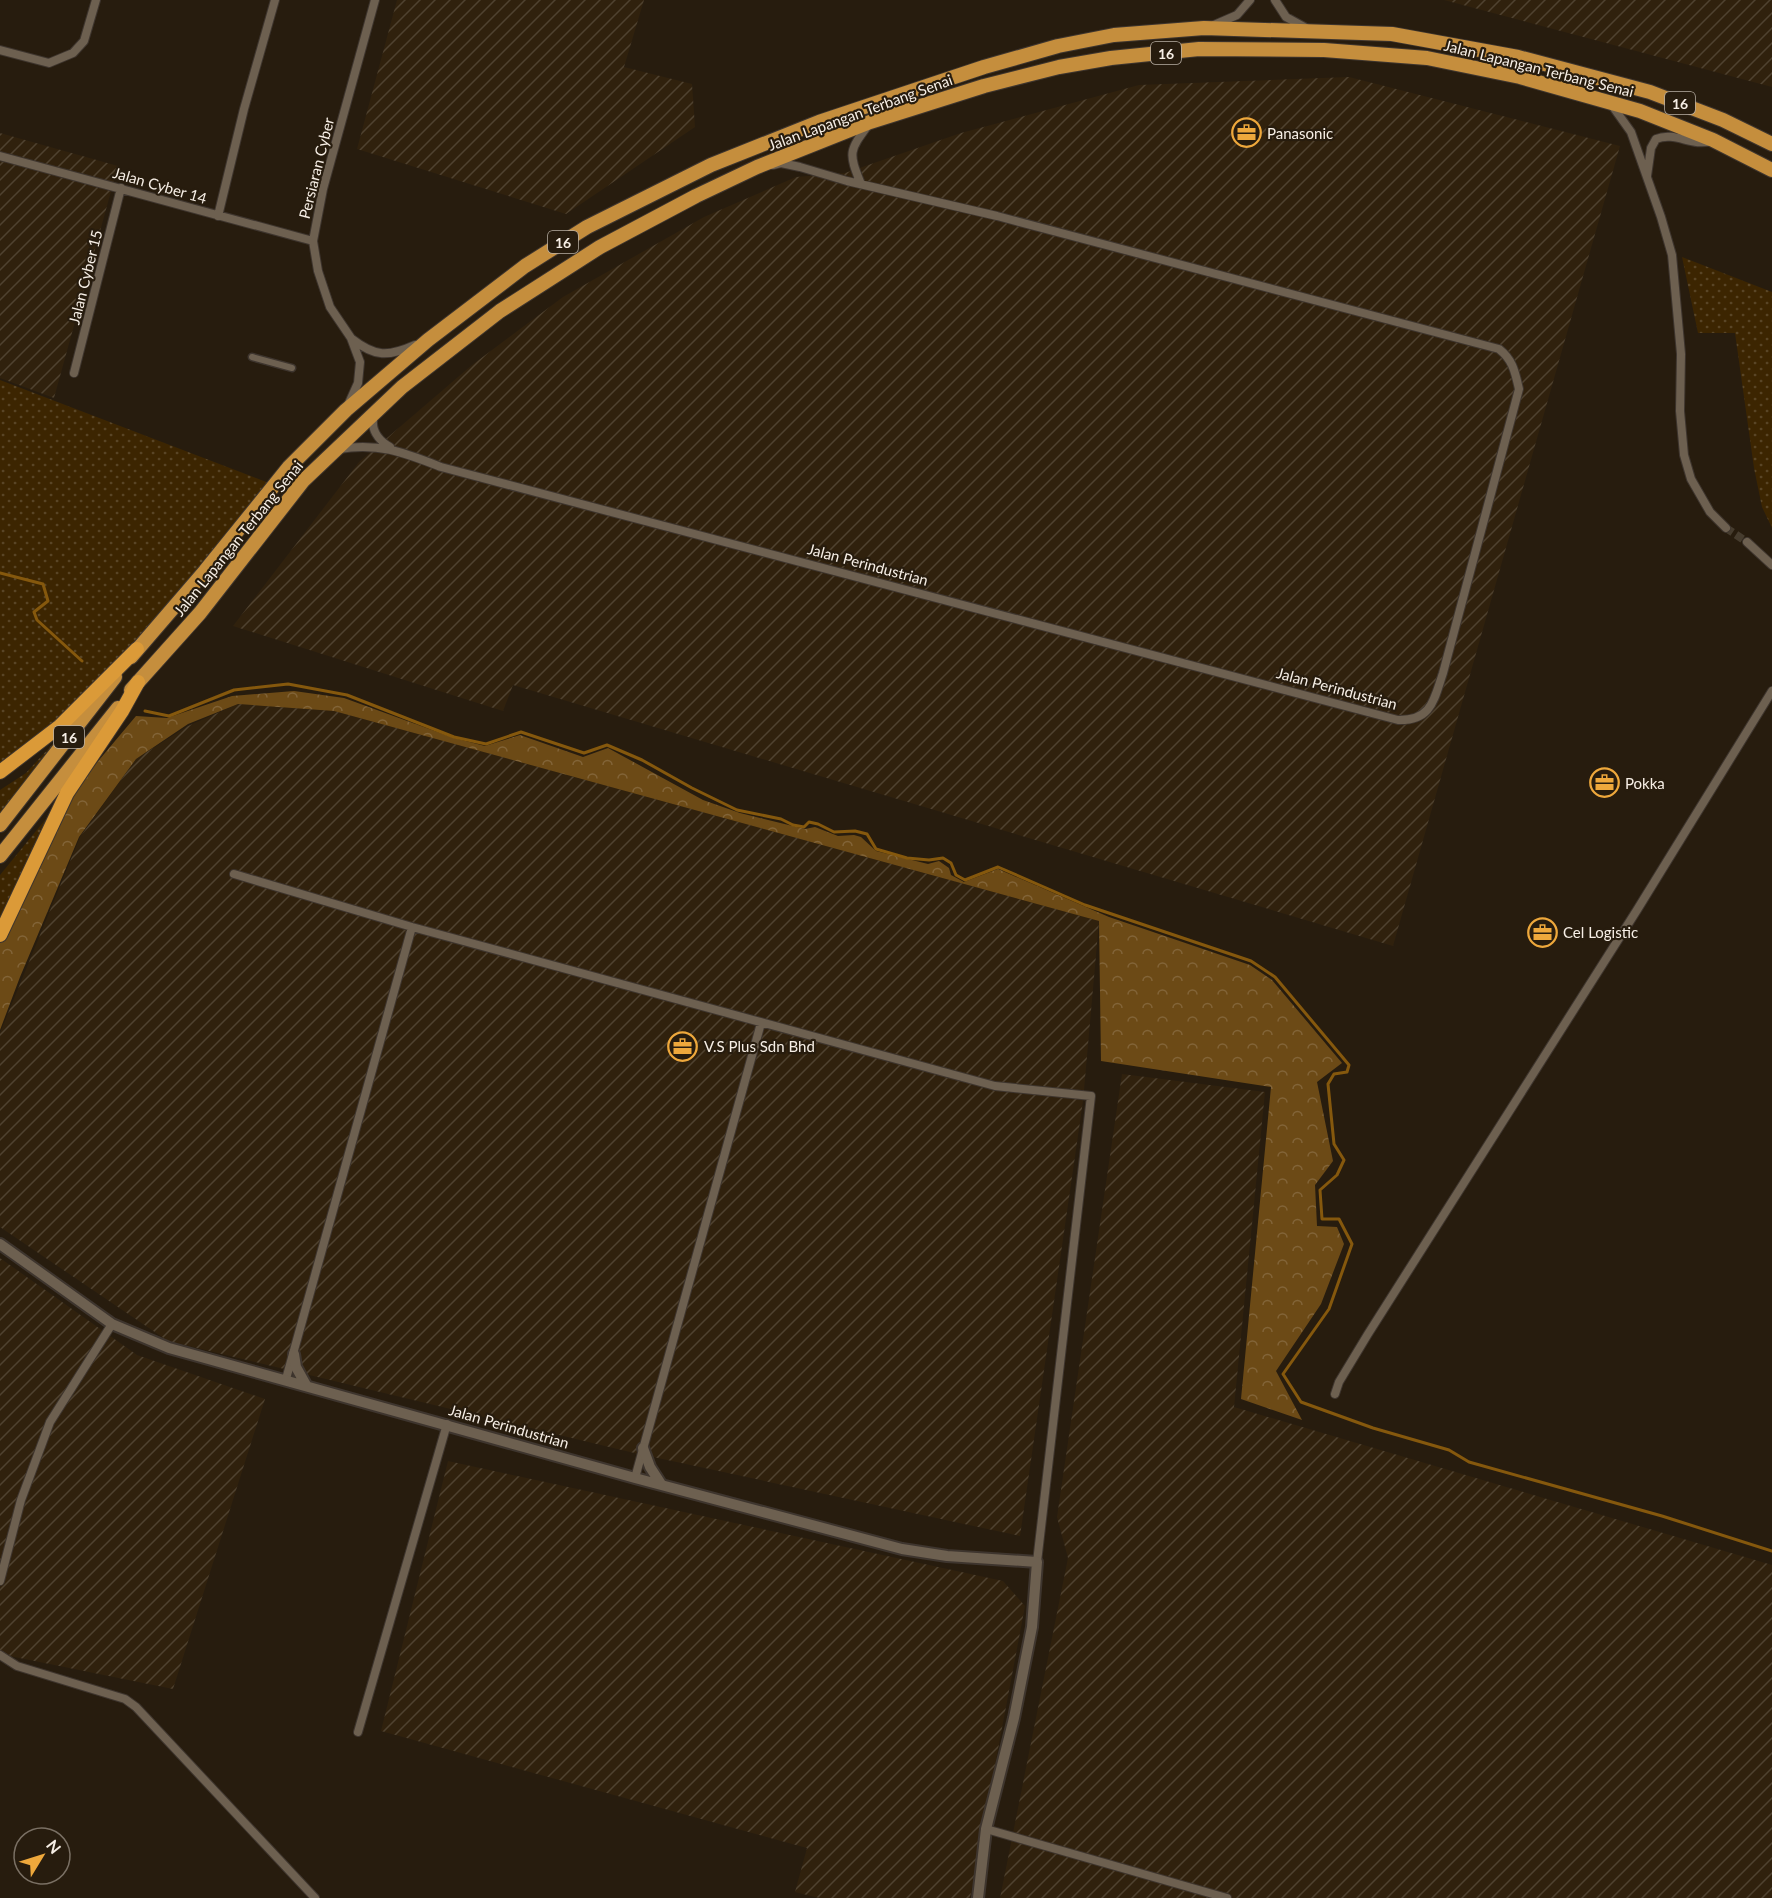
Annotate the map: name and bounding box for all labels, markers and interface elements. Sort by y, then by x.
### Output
street label: Jalan Lapangan Terbang Senai [1442,36,1636,100]
road number: 16 [1151,42,1181,64]
street label: Jalan Lapangan Terbang Senai [765,70,955,154]
road number: 16 [1665,92,1695,114]
street label: Persiaran Cyber [295,115,337,221]
office icon: Panasonic [1230,117,1262,149]
place label: Panasonic [1267,124,1333,142]
street label: Jalan Cyber 14 [111,163,209,207]
street label: Jalan Cyber 15 [65,228,105,326]
road number: 16 [548,231,578,253]
street label: Jalan Lapangan Terbang Senai [170,457,306,619]
street label: Jalan Perindustrian [806,539,930,589]
street label: Jalan Perindustrian [1275,663,1399,713]
road number: 16 [54,726,84,748]
office icon: Pokka [1588,767,1620,799]
place label: Pokka [1625,774,1665,792]
office icon: Cel Logistic [1526,916,1558,948]
place label: Cel Logistic [1563,923,1638,941]
office icon: V.S Plus Sdn Bhd [667,1030,699,1062]
place label: V.S Plus Sdn Bhd [704,1037,815,1055]
street label: Jalan Perindustrian [447,1400,571,1452]
north arrow [12,1826,72,1886]
text: N [43,1836,65,1857]

